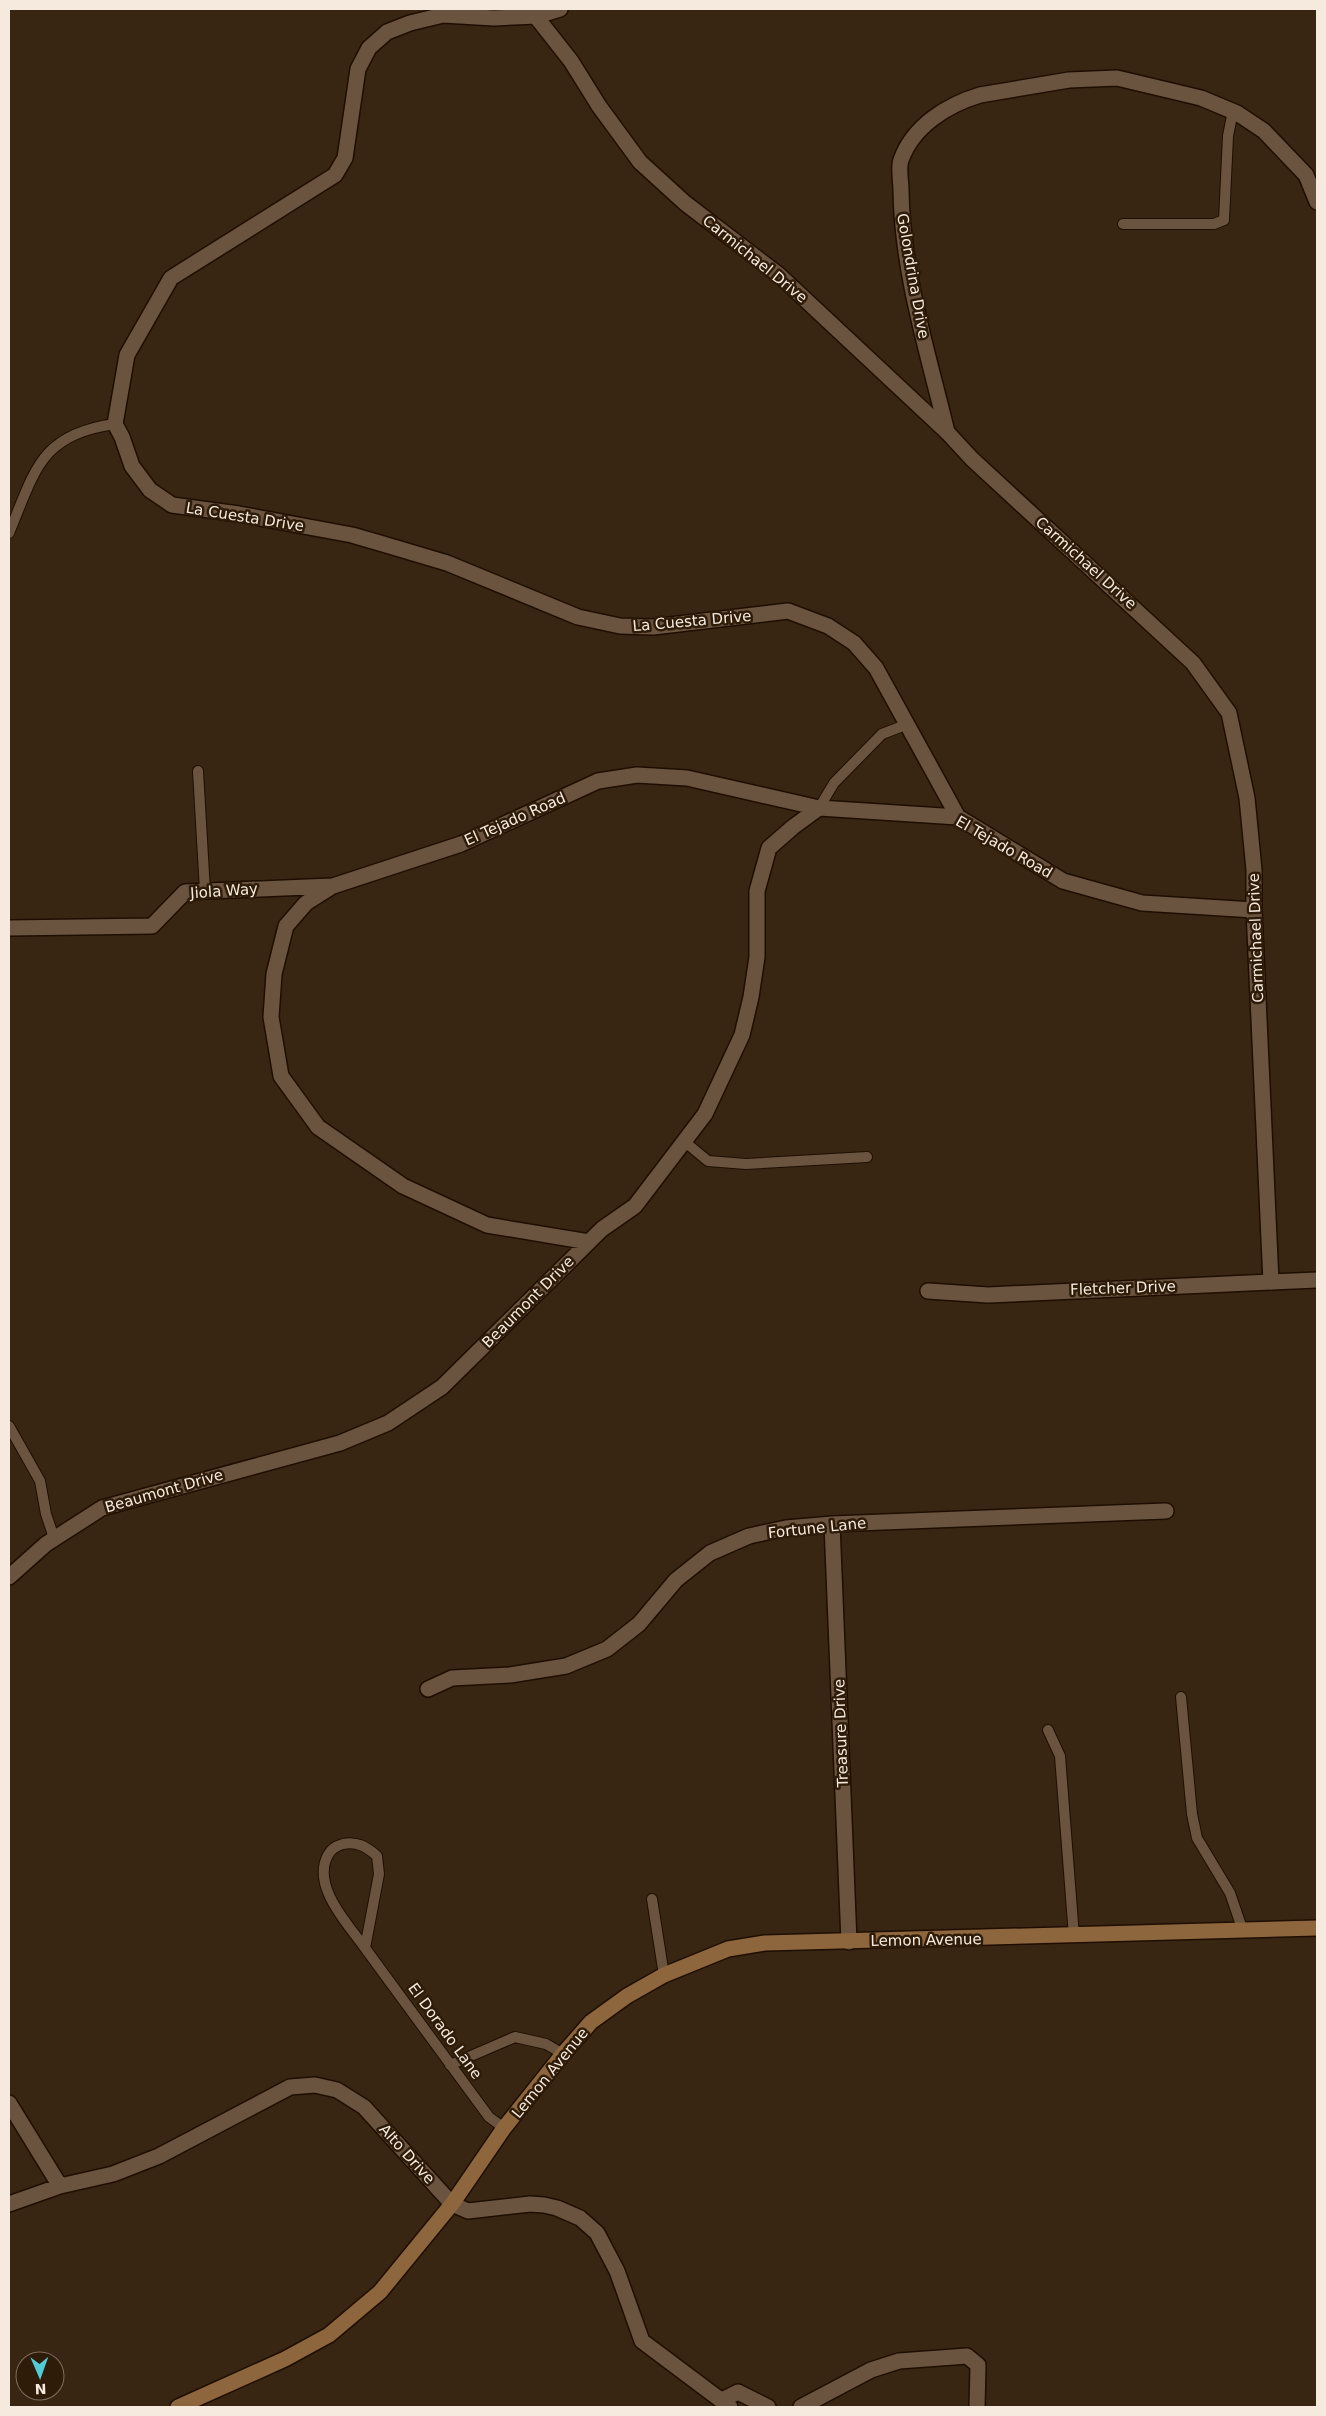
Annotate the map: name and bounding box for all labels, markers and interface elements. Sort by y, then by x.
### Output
street label: Carmichael Drive [699,211,811,307]
street label: Golondrina Drive [893,212,933,340]
street label: La Cuesta Drive [185,499,305,535]
street label: Carmichael Drive [1032,513,1140,613]
street label: La Cuesta Drive [632,607,752,635]
street label: El Tejado Road [462,789,568,849]
street label: El Tejado Road [952,812,1056,882]
street label: Carmichael Drive [1245,873,1267,1003]
street label: Jiola Way [189,880,259,902]
street label: Beaumont Drive [478,1252,578,1352]
street label: Fletcher Drive [1070,1277,1176,1299]
street label: Beaumont Drive [103,1466,225,1516]
street label: Fortune Lane [767,1514,867,1542]
street label: Treasure Drive [830,1679,852,1788]
street label: Lemon Avenue [870,1930,982,1950]
street label: El Dorado Lane [404,1979,486,2083]
street label: Lemon Avenue [508,2024,592,2122]
street label: Alto Drive [375,2120,439,2188]
north arrow [15,2351,65,2401]
text: N [34,2381,47,2397]

